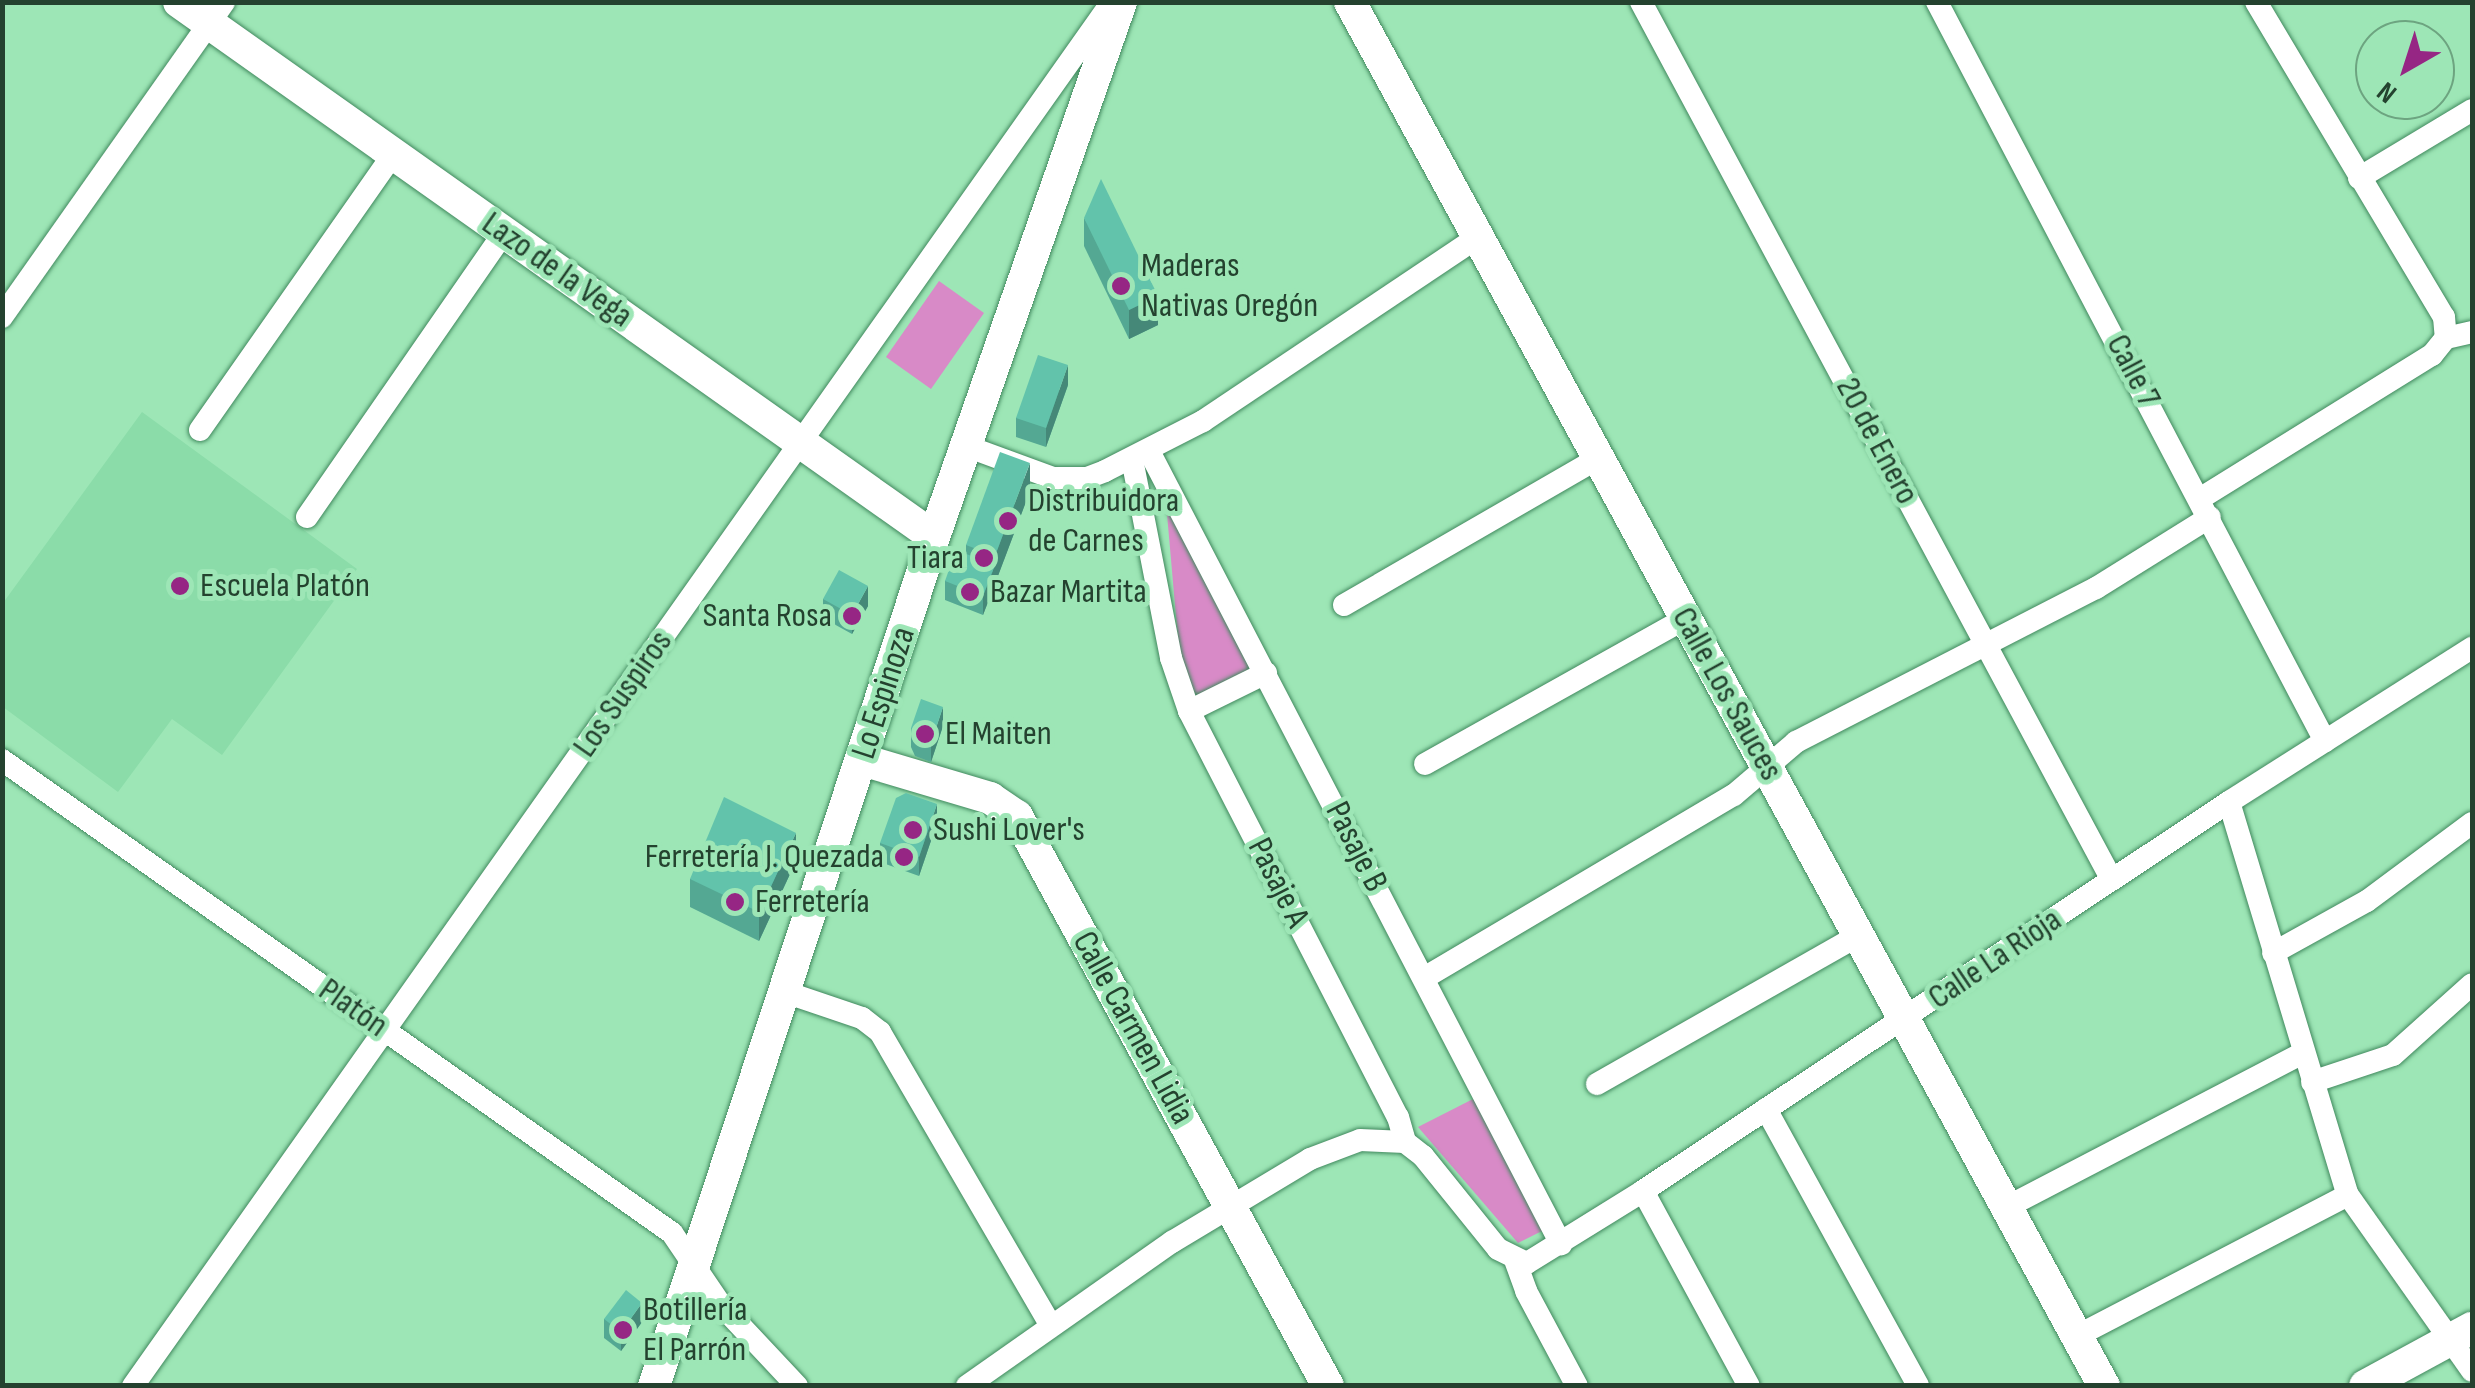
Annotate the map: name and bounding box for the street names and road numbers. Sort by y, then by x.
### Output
street label: Lazo de la Vega [474,203,640,337]
street label: Calle 7 [2096,327,2170,415]
street label: 20 de Enero [1826,371,1928,511]
street label: Calle Los Sauces [1662,600,1792,788]
street label: Lo Espinoza [843,622,925,764]
street label: Los Suspiros [564,623,682,765]
street label: Pasaje B [1316,795,1396,899]
street label: Pasaje A [1238,831,1318,935]
street label: Calle La Rioja [1920,899,2070,1019]
street label: Calle Carmen Lidia [1063,924,1203,1132]
street label: Platón [310,969,396,1047]

